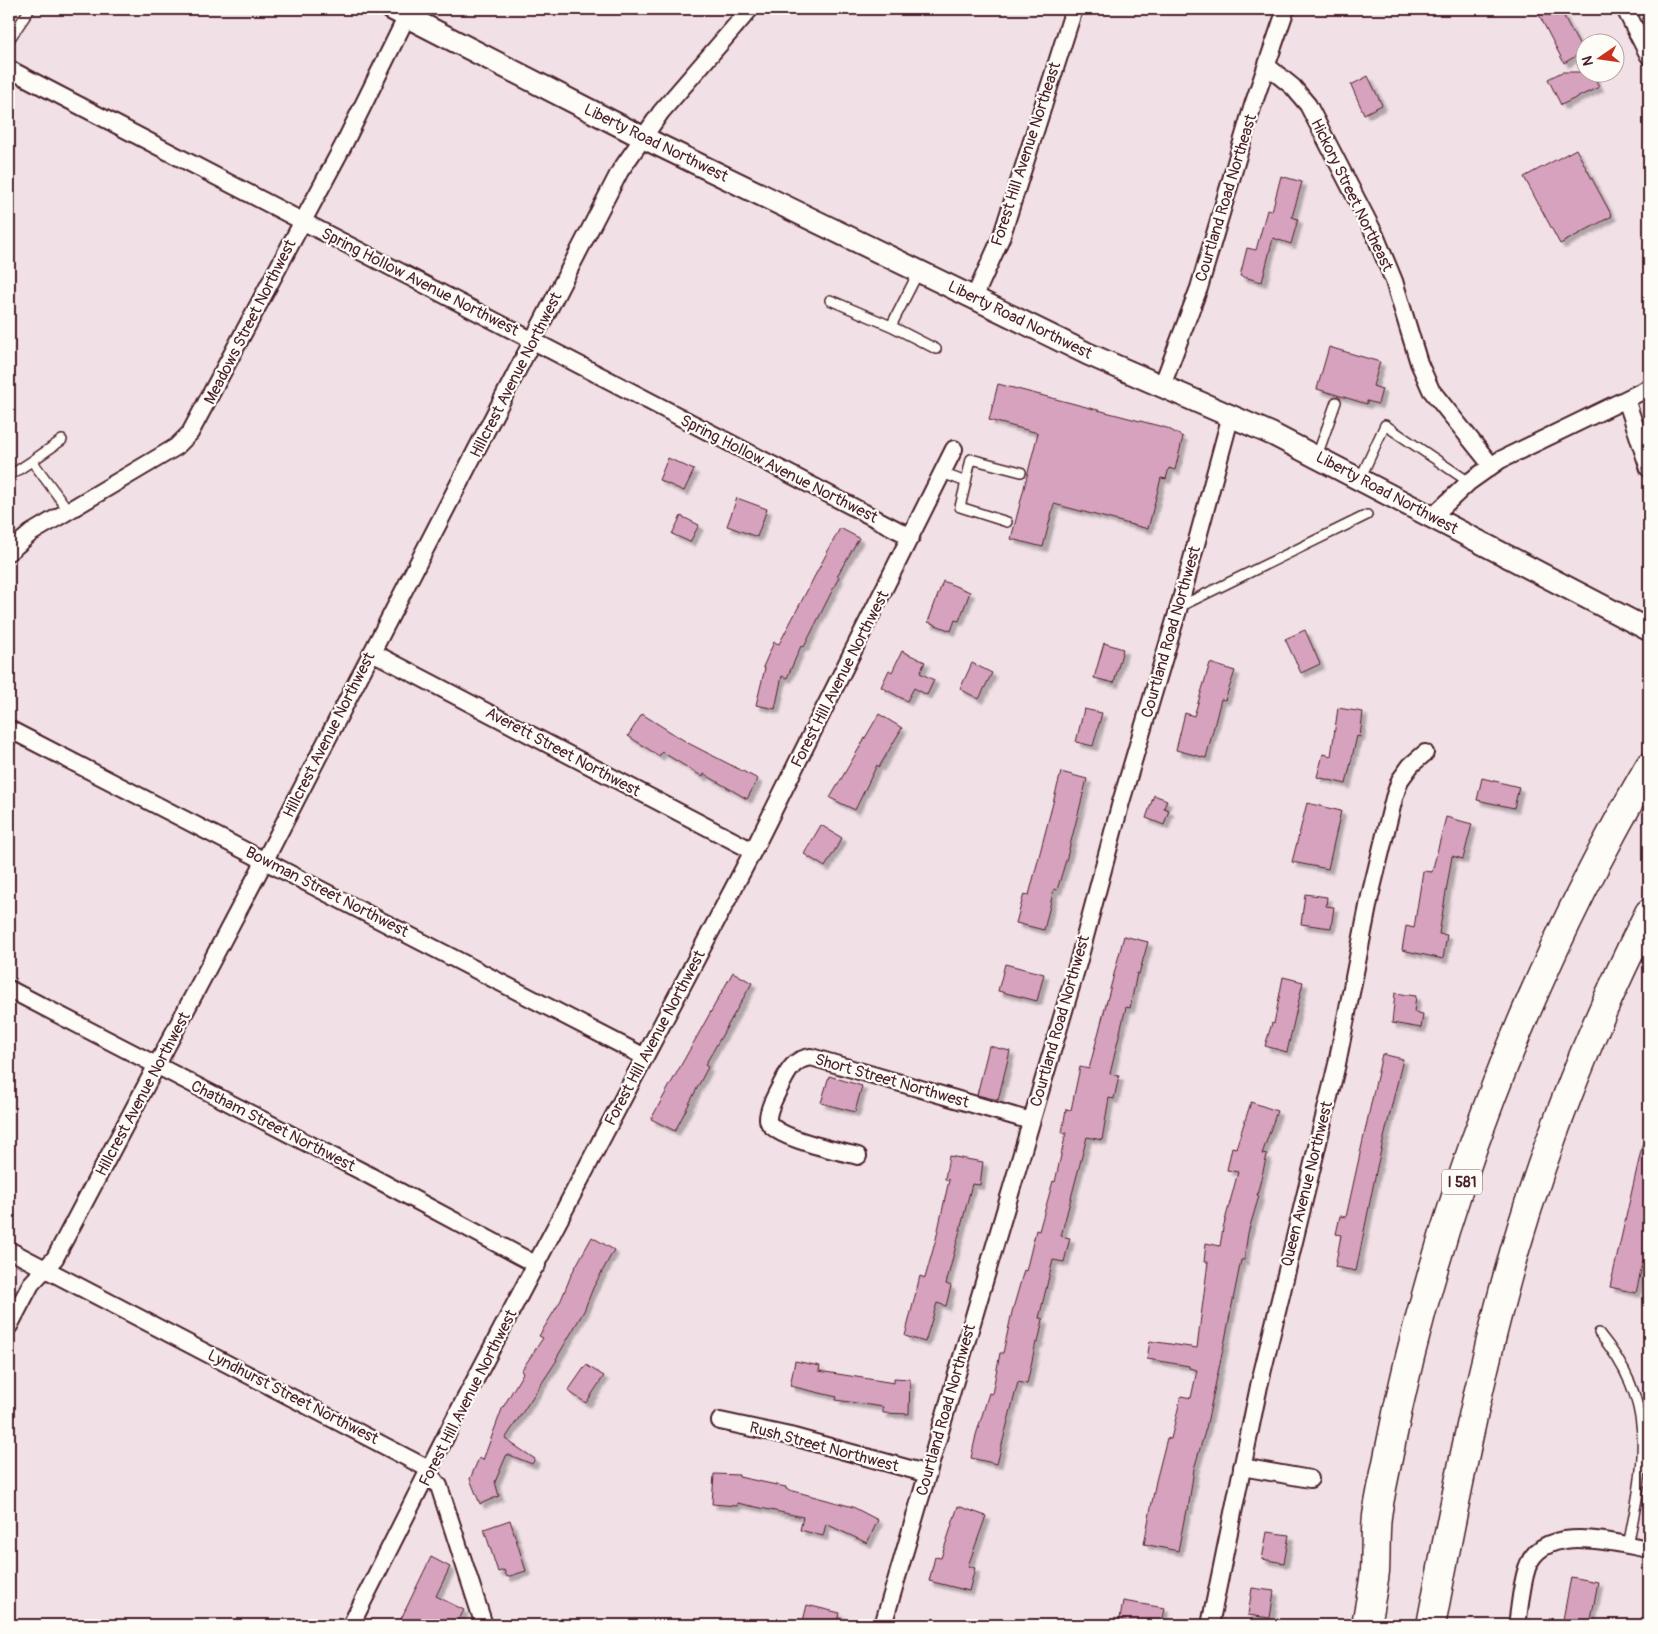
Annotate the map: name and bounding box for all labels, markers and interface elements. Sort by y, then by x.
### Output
north arrow [1576,32,1626,82]
text: N [1578,54,1597,67]
street label: Forest Hill Avenue Northeast [987,59,1065,249]
street label: Liberty Road Northwest [581,99,732,187]
street label: Courtland Road Northeast [1191,111,1261,284]
street label: Hickory Street Northeast [1306,115,1398,275]
street label: Spring Hollow Avenue Northwest [318,223,523,341]
street label: Meadows Street Northwest [200,236,301,408]
street label: Liberty Road Northwest [945,276,1096,364]
street label: Hillcrest Avenue Northwest [466,288,567,461]
street label: Spring Hollow Avenue Northwest [677,410,882,528]
street label: Liberty Road Northwest [1313,447,1462,539]
street label: Courtland Road Northwest [1137,543,1205,720]
street label: Forest Hill Avenue Northwest [787,587,894,771]
street label: Hillcrest Avenue Northwest [279,648,380,821]
street label: Averett Street Northwest [482,703,644,802]
street label: Bowman Street Northwest [242,842,412,942]
street label: Courtland Road Northwest [1026,932,1094,1109]
street label: Forest Hill Avenue Northwest [600,946,710,1129]
street label: Hillcrest Avenue Northwest [91,1008,195,1180]
street label: Short Street Northwest [813,1049,972,1113]
street label: Chatham Street Northwest [188,1076,359,1176]
street label: Queen Avenue Northwest [1277,1099,1337,1269]
road number: I 581 [1442,1170,1482,1194]
street label: Forest Hill Avenue Northwest [415,1306,522,1490]
street label: Courtland Road Northwest [912,1321,980,1498]
street label: Lyndhurst Street Northwest [204,1345,382,1449]
street label: Rush Street Northwest [747,1417,901,1477]

